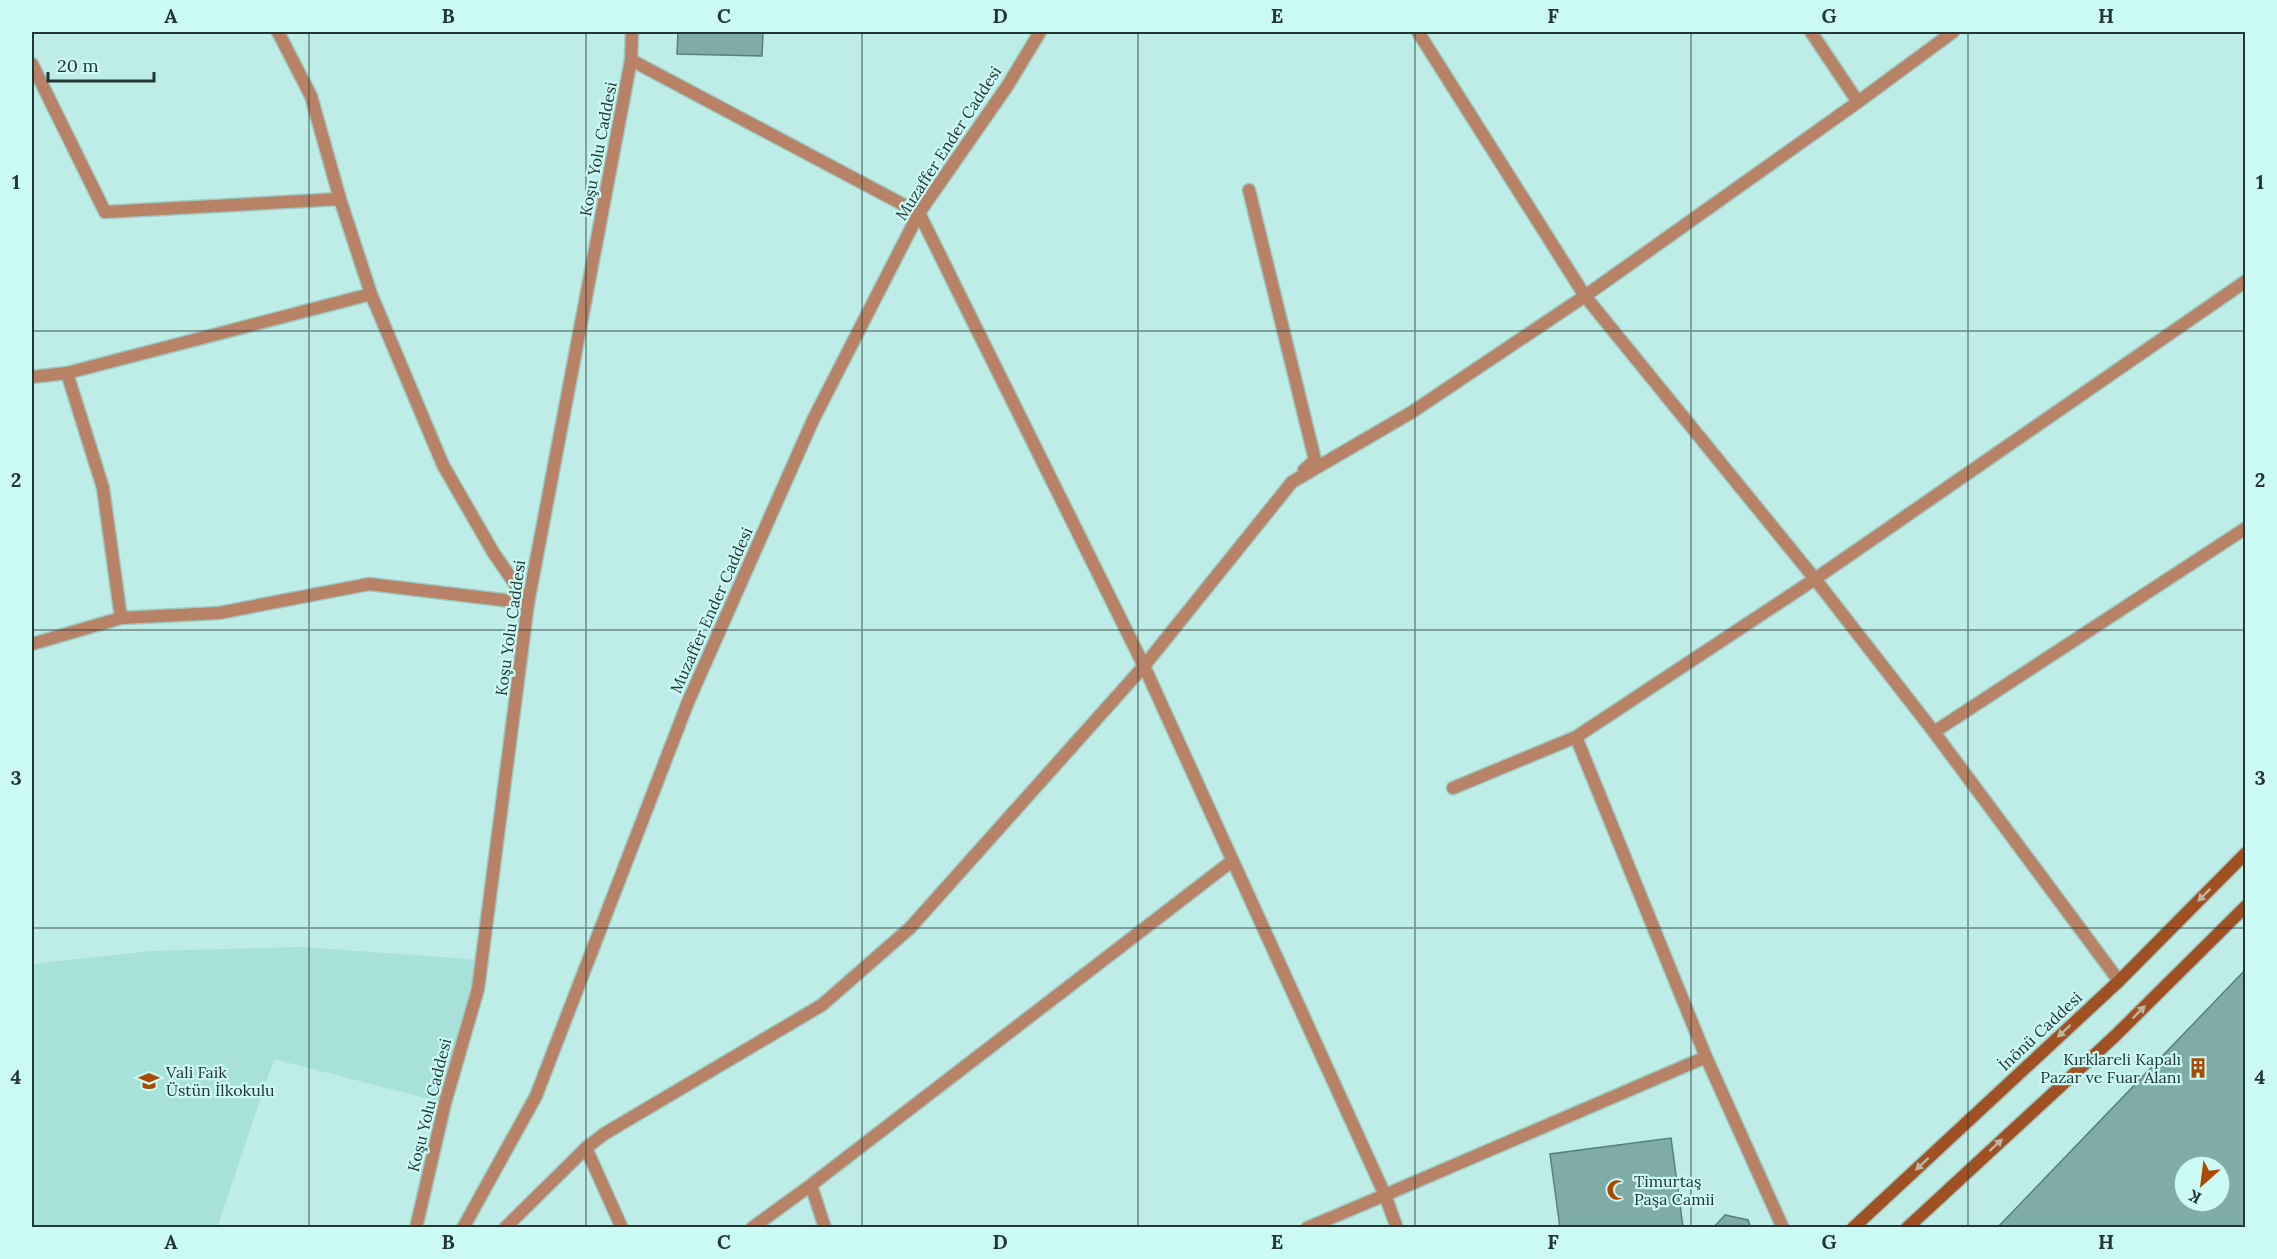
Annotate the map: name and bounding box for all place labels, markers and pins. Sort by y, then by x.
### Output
place label: Kırklareli Kapalı Pazar ve Fuar Alanı [2040,1049,2181,1087]
building icon: Kırklareli Kapalı Pazar ve Fuar Alanı [2186,1056,2210,1080]
place label: Vali Faik Üstün İlkokulu [165,1062,275,1100]
school or university icon: Vali Faik Üstün İlkokulu [137,1069,161,1093]
place label: Timurtaş Paşa Camii [1634,1171,1714,1209]
mosque icon: Timurtaş Paşa Camii [1605,1178,1629,1202]

